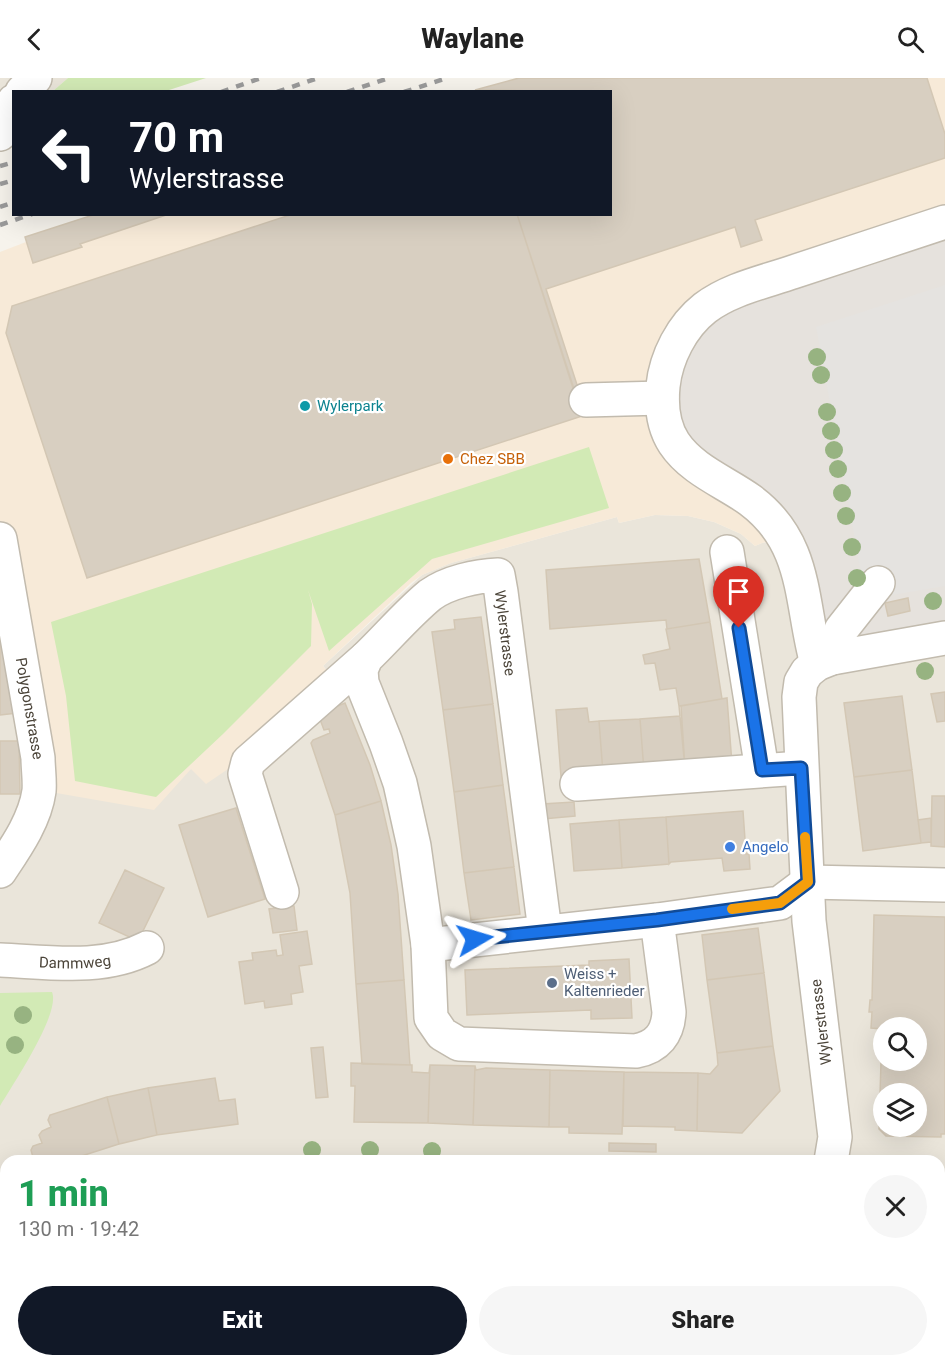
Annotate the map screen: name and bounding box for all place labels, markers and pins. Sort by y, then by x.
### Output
place label: Wylerpark [317,397,384,415]
marker: Wylerpark [298,399,312,413]
place label: Chez SBB [460,450,525,468]
marker: Chez SBB [441,452,455,466]
pin [713,566,764,628]
place label: Angelo [742,838,789,856]
marker: Angelo [723,840,737,854]
place label: Weiss + Kaltenrieder [564,965,645,1000]
marker: Weiss + Kaltenrieder [545,976,559,990]

